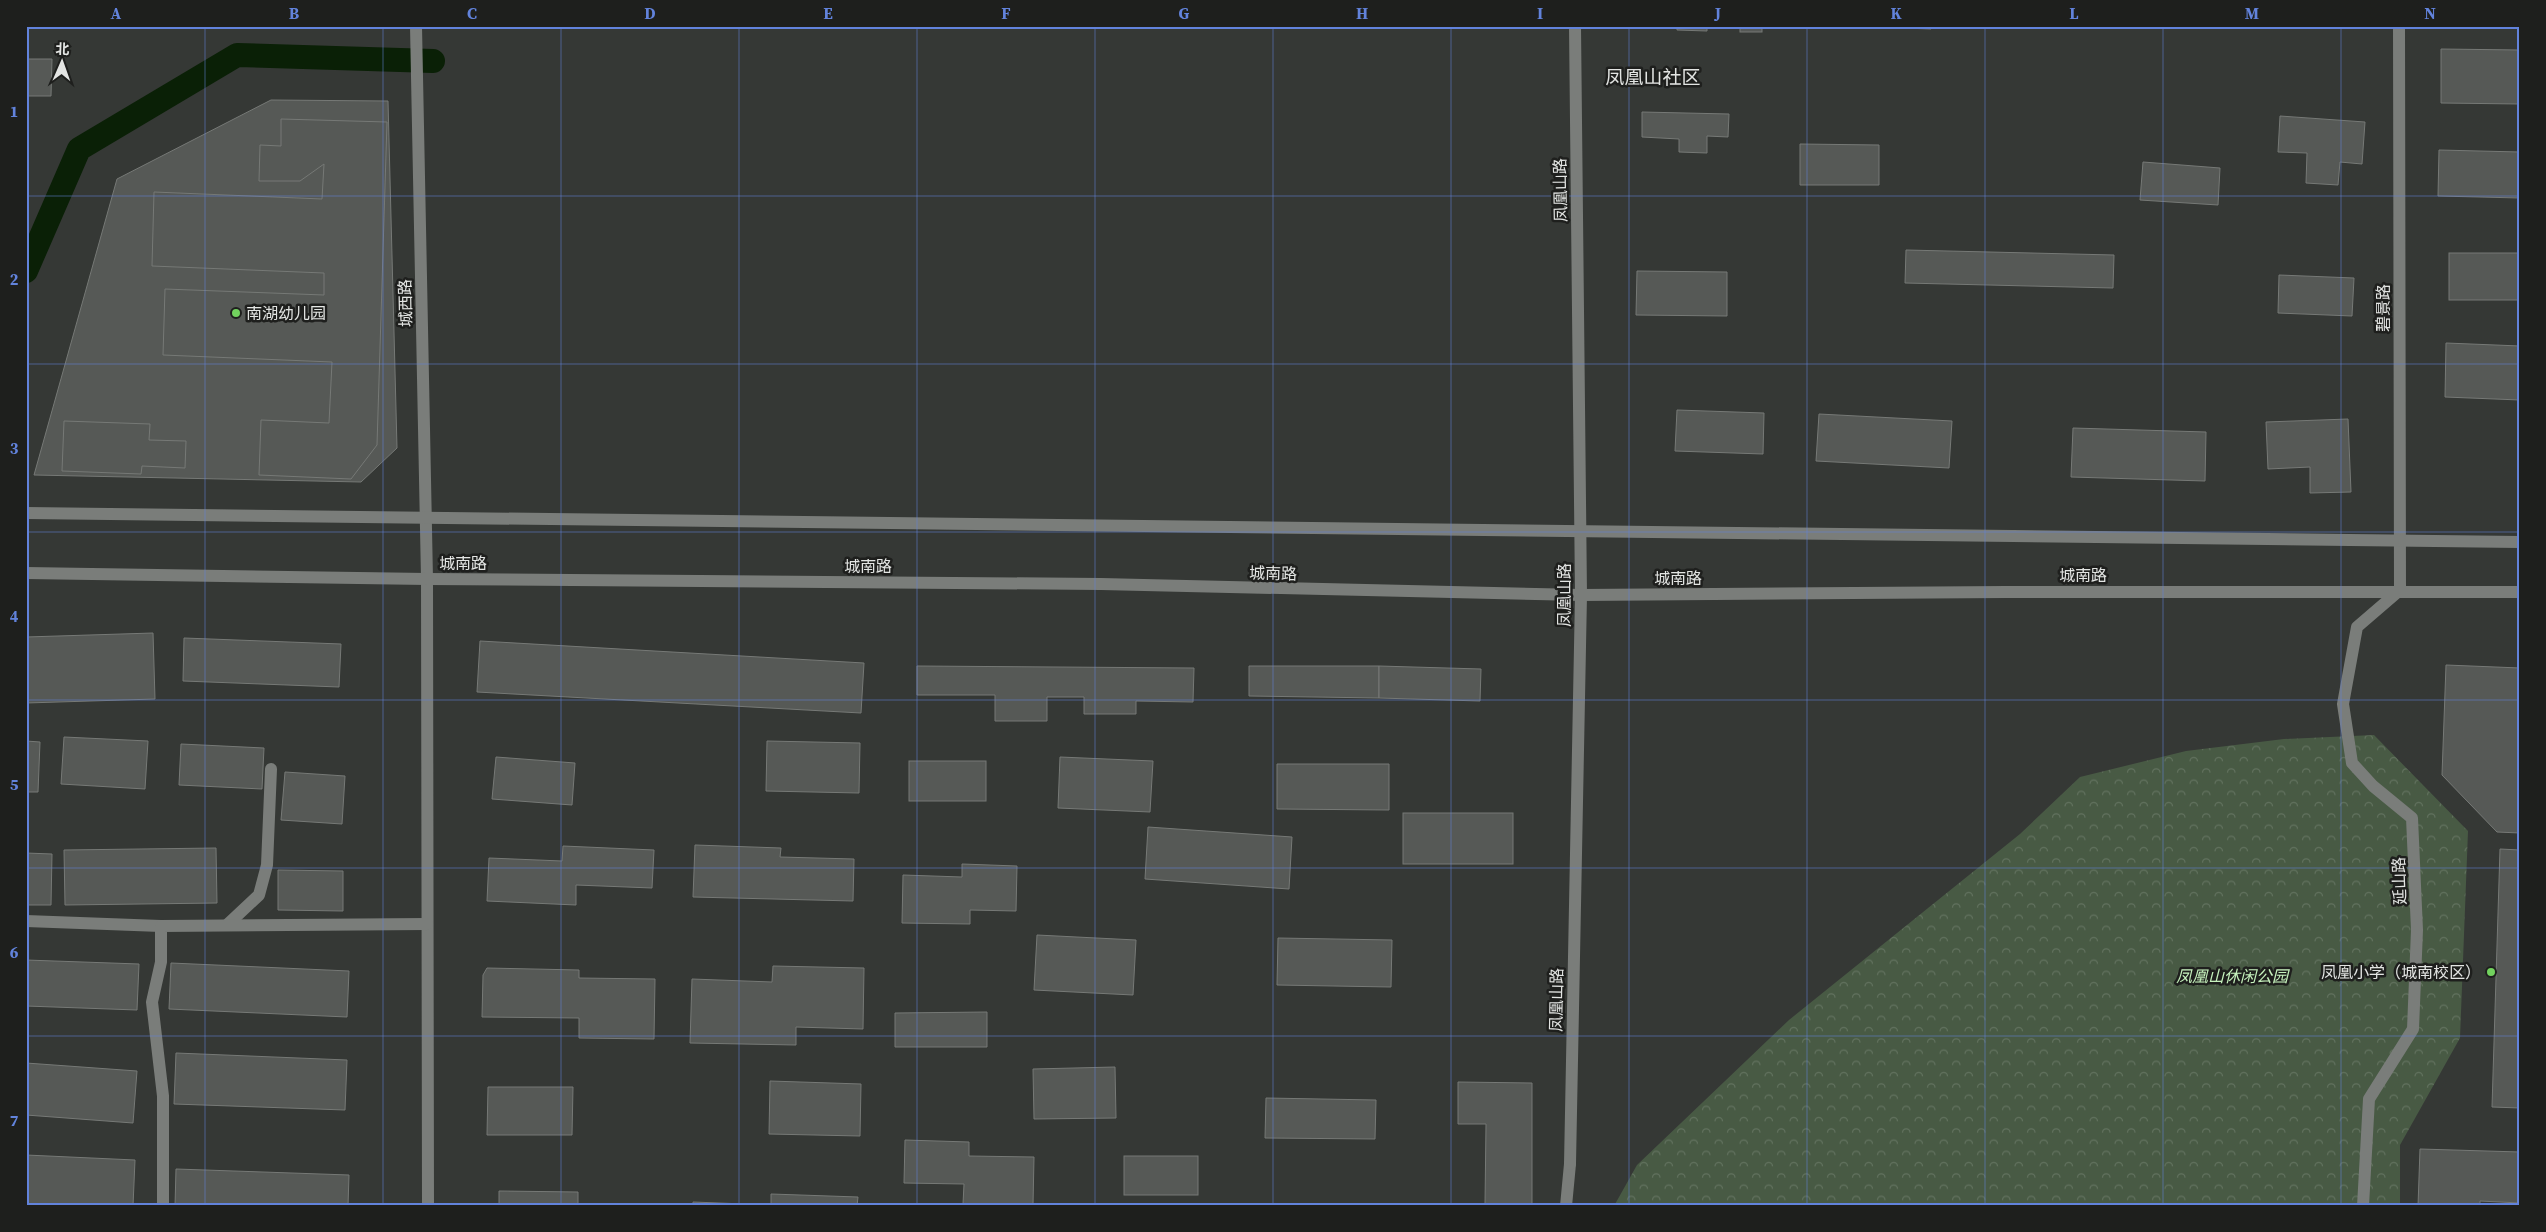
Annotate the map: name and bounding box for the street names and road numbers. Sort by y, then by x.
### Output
street label: 凤凰山路 [1548,158,1572,222]
street label: 城西路 [394,279,416,327]
street label: 碧景路 [2372,284,2394,332]
street label: 城南路 [439,552,487,574]
street label: 城南路 [844,555,892,577]
street label: 城南路 [1249,562,1297,584]
street label: 凤凰山路 [1553,563,1575,627]
street label: 城南路 [2059,564,2107,586]
street label: 城南路 [1654,567,1702,589]
street label: 延山路 [2387,857,2411,905]
street label: 凤凰山路 [1544,968,1568,1032]

